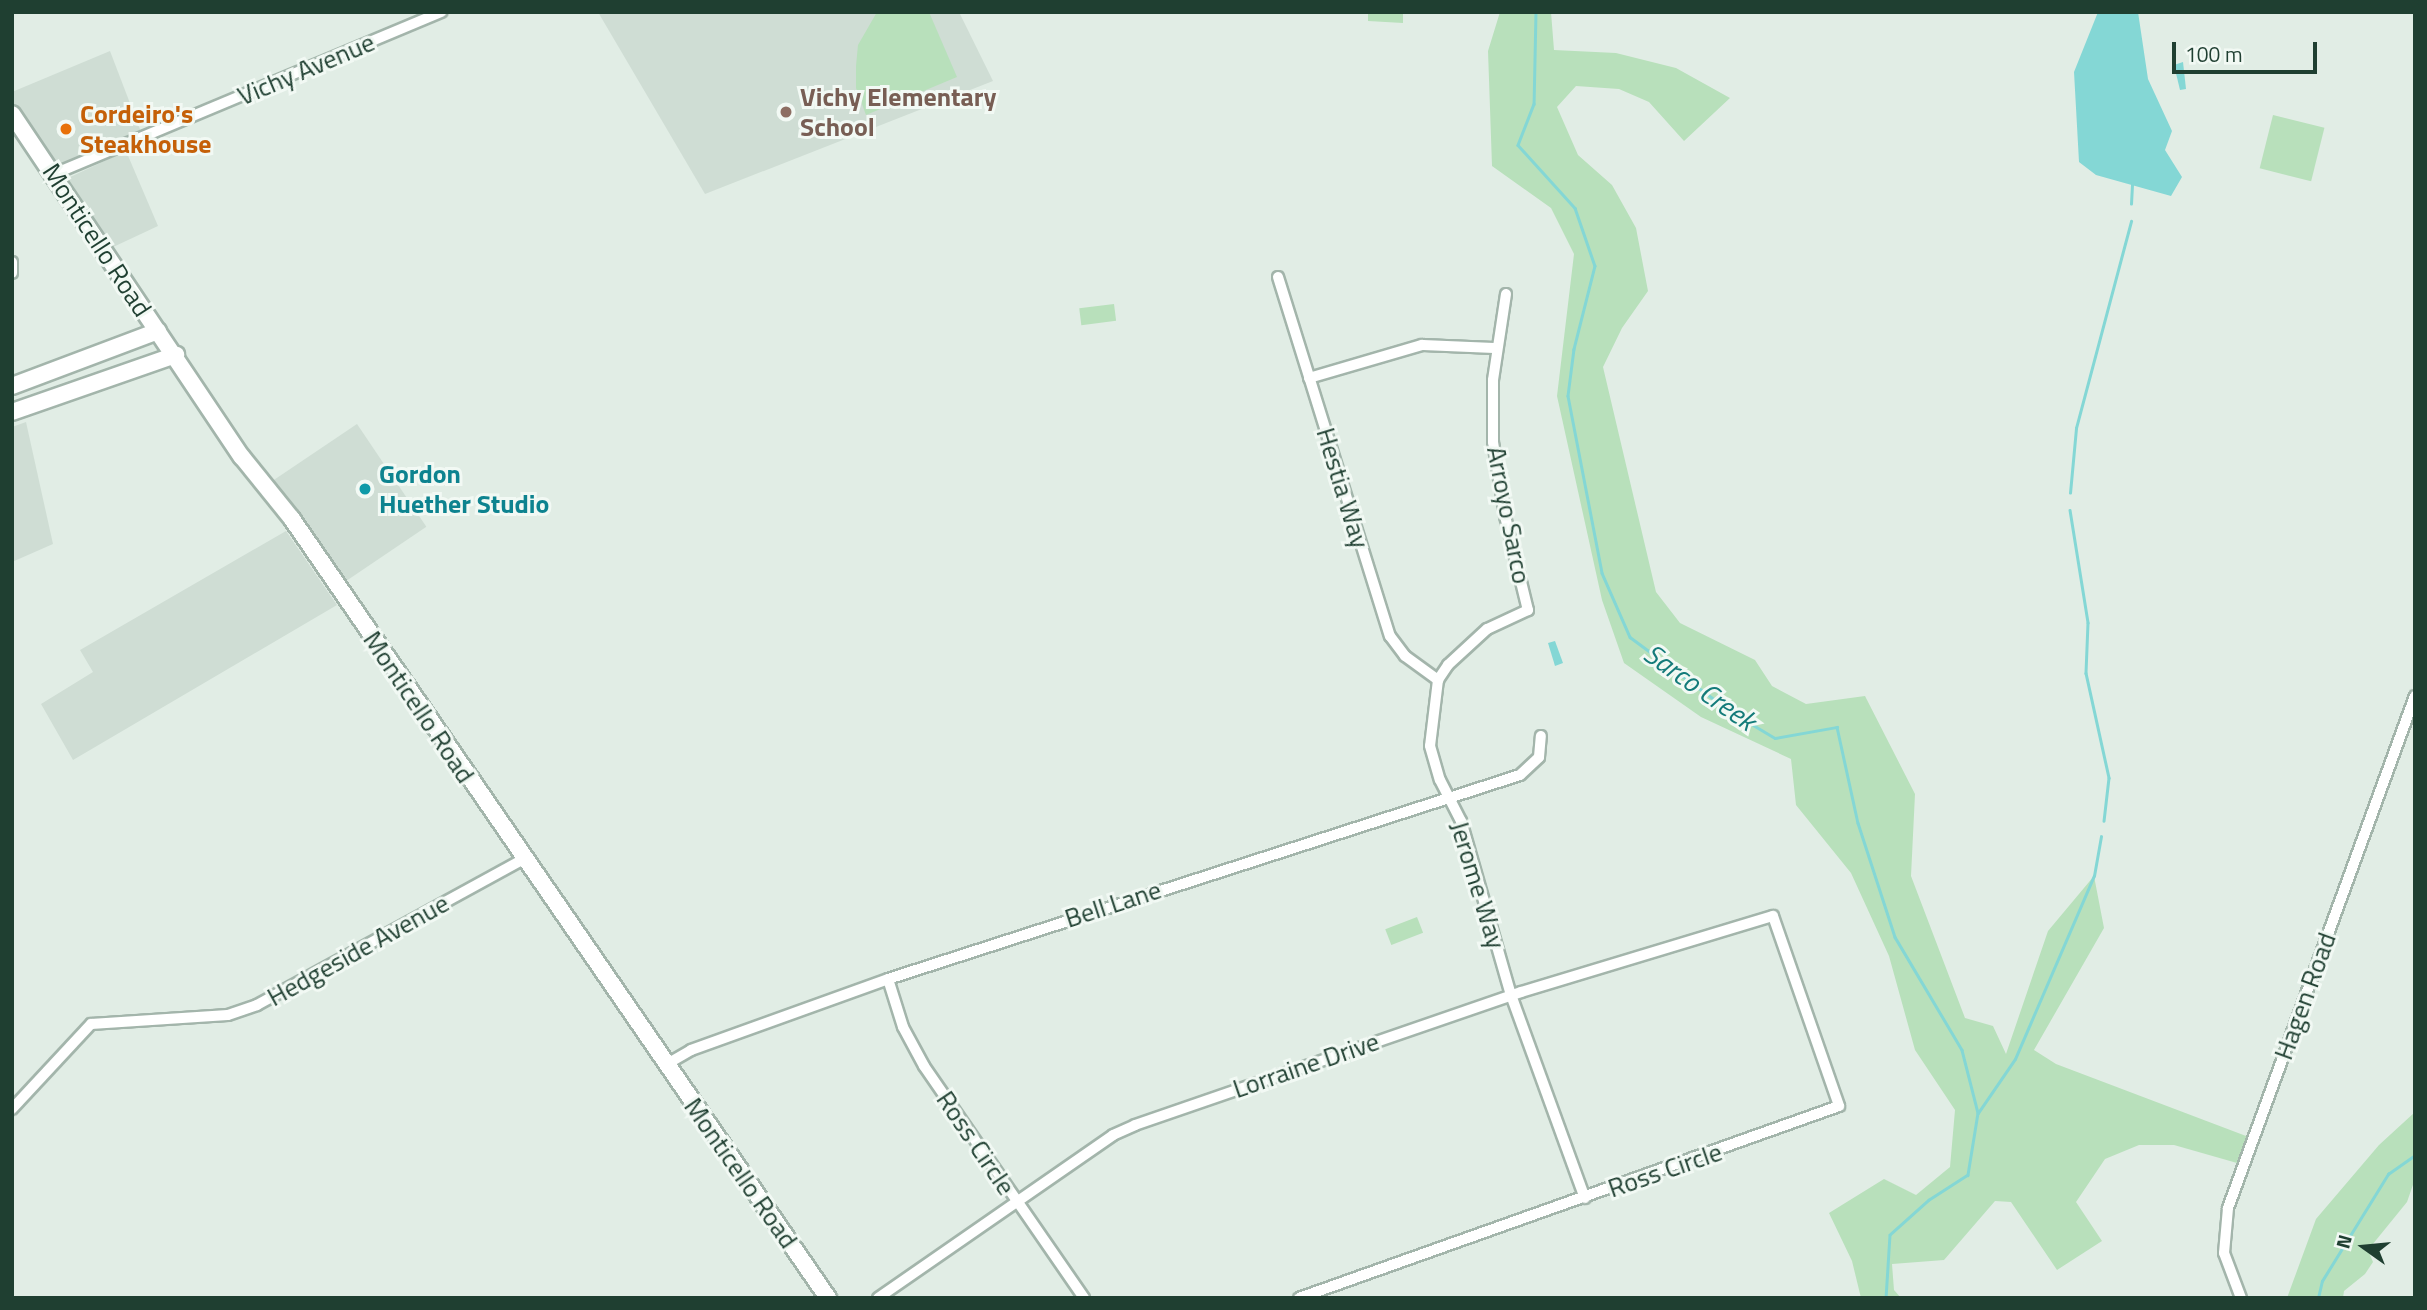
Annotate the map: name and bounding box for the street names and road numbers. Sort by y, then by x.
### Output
street label: Vichy Avenue [233,26,379,112]
street label: Monticello Road [36,158,158,322]
street label: Hestia Way [1310,424,1376,552]
street label: Arroyo Sarco [1480,444,1538,586]
street label: Monticello Road [357,625,481,789]
street label: Jerome Way [1444,817,1512,953]
street label: Bell Lane [1061,874,1165,934]
street label: Hedgeside Avenue [262,887,454,1013]
street label: Hagen Road [2268,928,2342,1064]
street label: Lorraine Drive [1229,1025,1383,1105]
street label: Ross Circle [930,1085,1022,1201]
street label: Monticello Road [678,1092,804,1254]
street label: Ross Circle [1604,1136,1726,1204]

